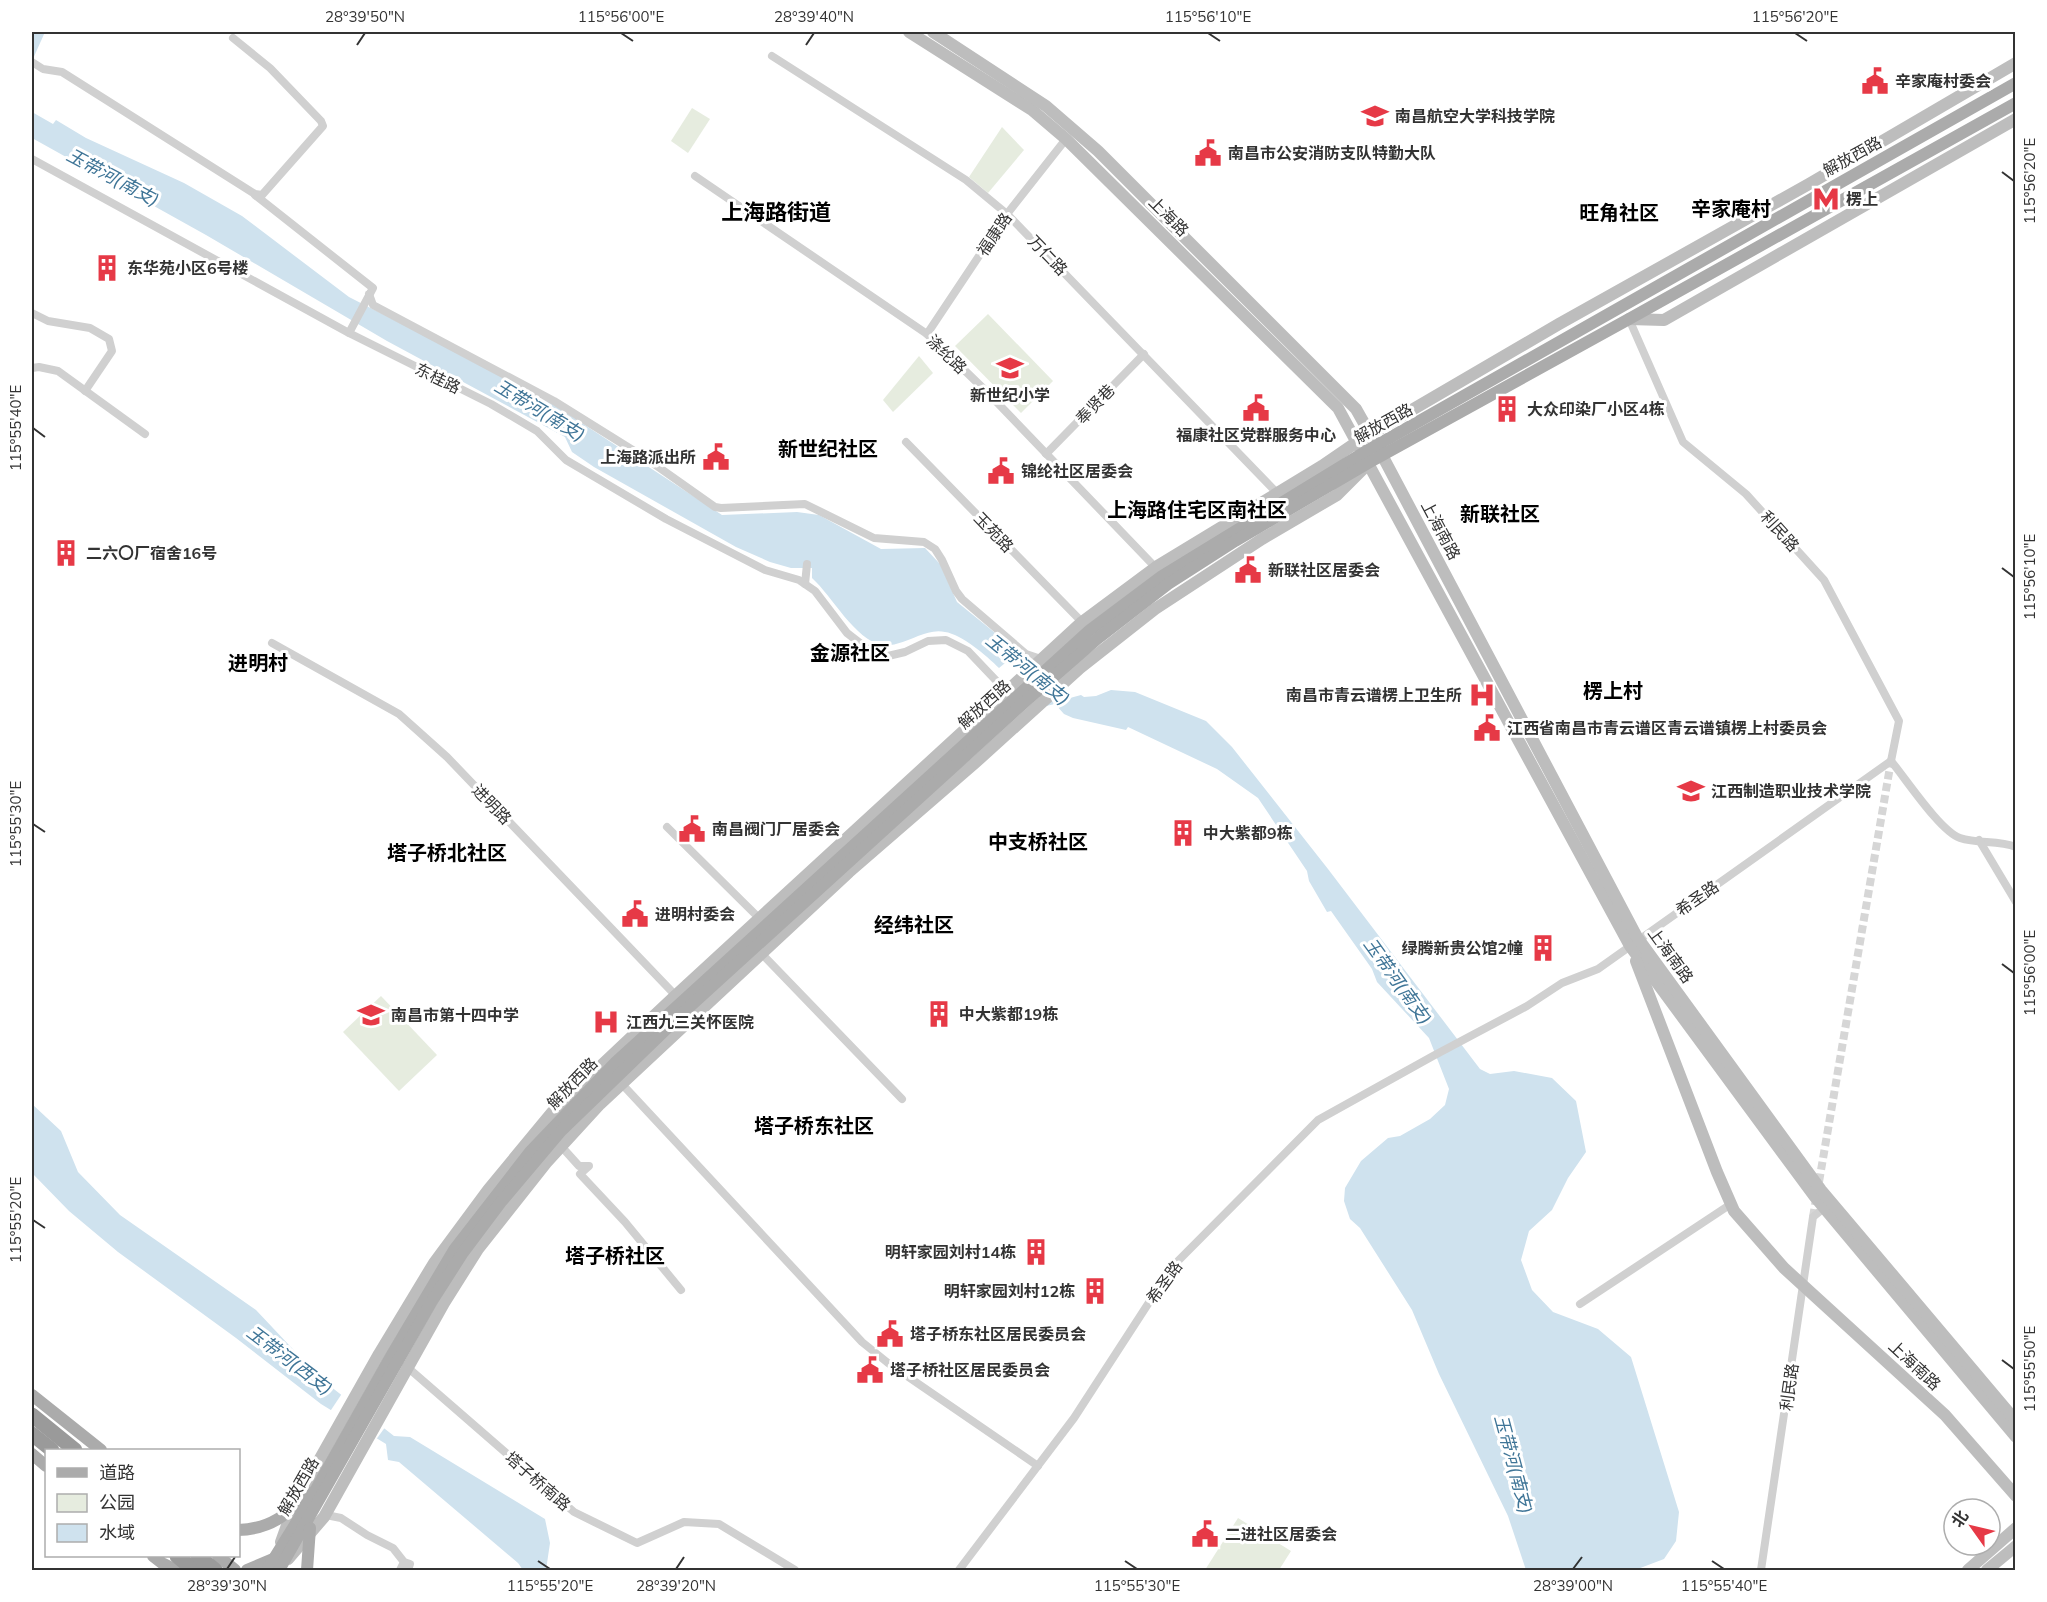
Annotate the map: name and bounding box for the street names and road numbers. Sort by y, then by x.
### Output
street label: 解放西路 [1819,132,1885,180]
street label: 上海路 [1145,192,1193,240]
street label: 福康路 [972,209,1016,259]
street label: 万仁路 [1024,231,1072,279]
street label: 涤纶路 [923,330,971,378]
street label: 东桂路 [412,358,464,398]
street label: 奉贤巷 [1071,380,1119,428]
street label: 解放西路 [1350,399,1416,447]
street label: 上海南路 [1417,497,1465,563]
street label: 利民路 [1757,506,1803,556]
street label: 玉苑路 [970,508,1018,556]
street label: 解放西路 [954,675,1014,733]
street label: 进明路 [468,780,516,828]
street label: 希圣路 [1672,876,1722,920]
street label: 上海南路 [1644,923,1698,987]
street label: 解放西路 [543,1053,601,1113]
street label: 希圣路 [1142,1257,1186,1307]
street label: 上海南路 [1885,1336,1945,1394]
street label: 利民路 [1776,1362,1802,1412]
street label: 塔子桥南路 [501,1447,575,1515]
street label: 解放西路 [273,1453,323,1519]

